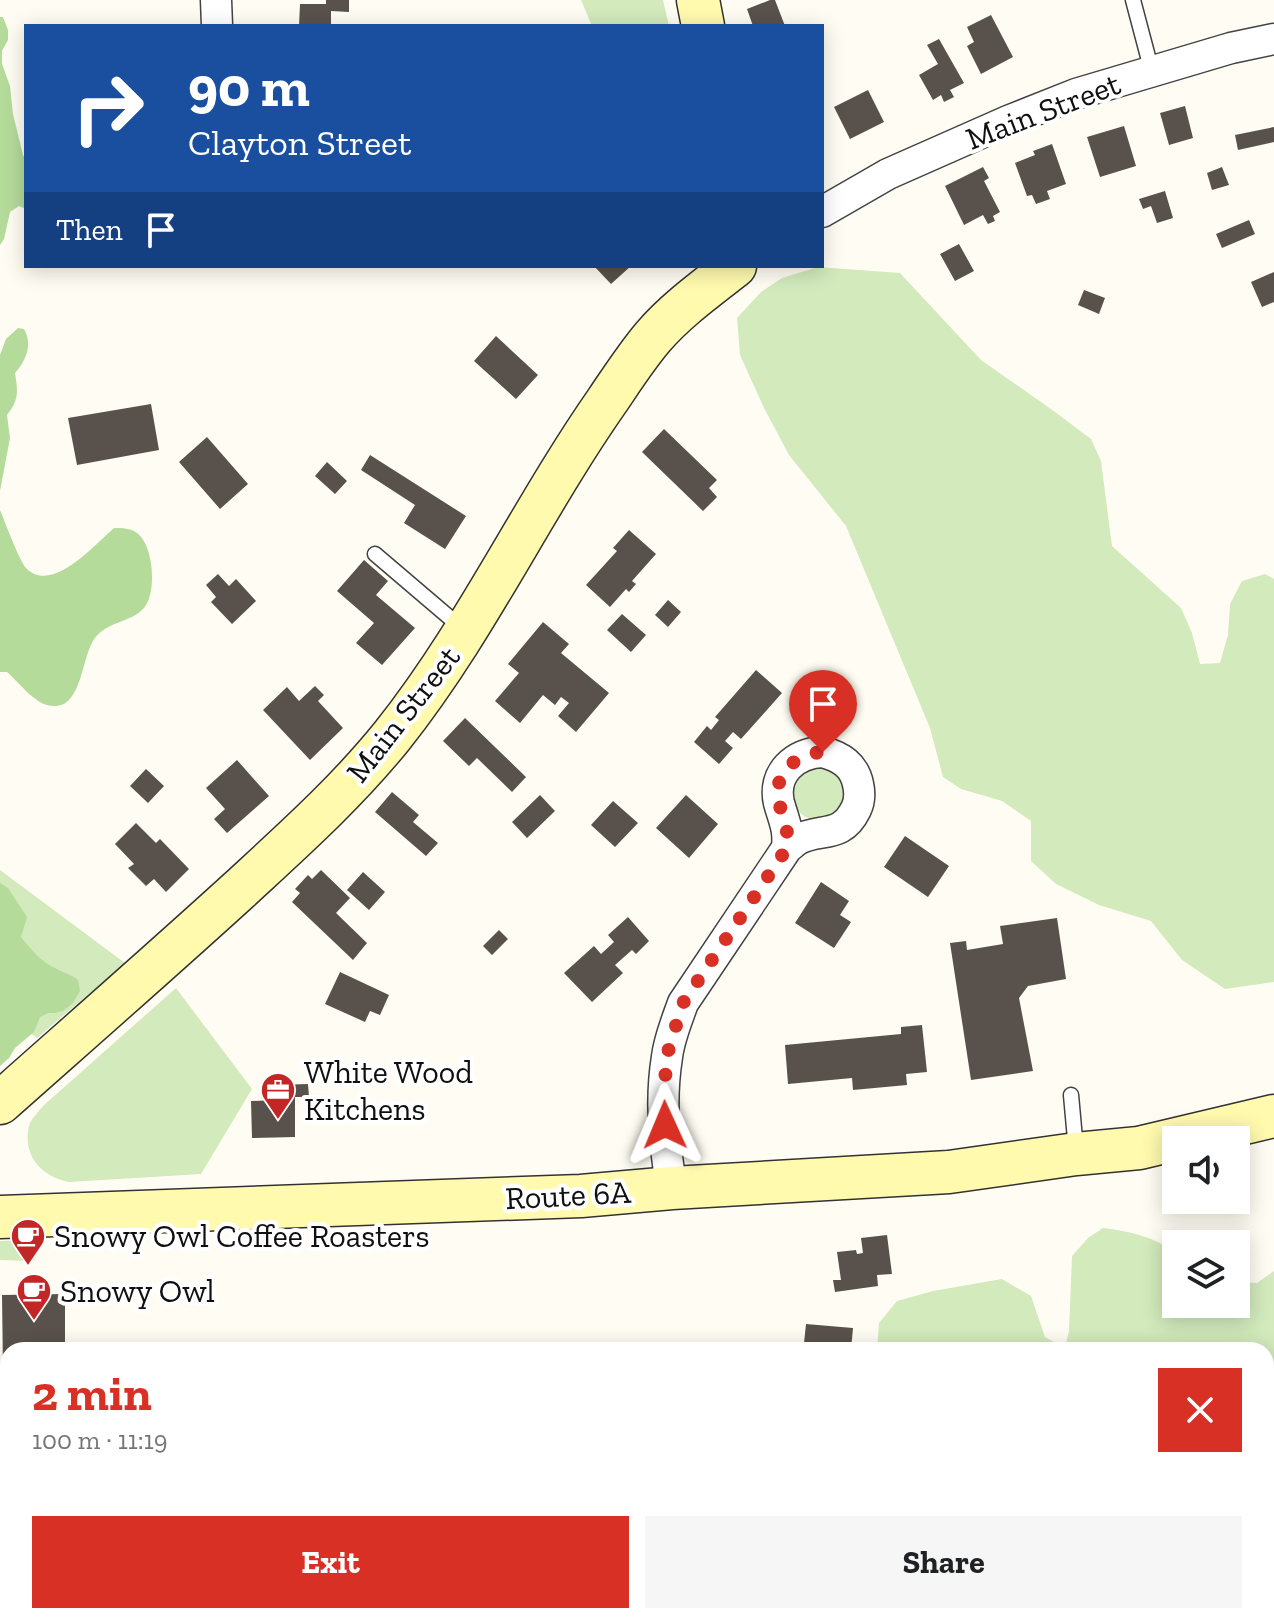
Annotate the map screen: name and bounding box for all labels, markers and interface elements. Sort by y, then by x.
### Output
text: 90 m [188,53,310,120]
icon: right [56,56,160,160]
street label: Main Street [960,64,1126,158]
text: Clayton Street [188,121,411,164]
icon: arrive [139,208,183,252]
text: Then [56,212,123,248]
street label: Main Street [338,638,468,790]
pin [789,670,857,752]
icon: arrive [801,682,845,726]
place label: White Wood Kitchens [304,1053,473,1128]
office icon: White Wood Kitchens [259,1071,297,1121]
position arrow [623,1083,707,1167]
map controls [1162,1126,1250,1318]
button: sound [1162,1126,1250,1214]
street label: Route 6A [504,1173,632,1217]
cafe icon: Snowy Owl Coffee Roasters [9,1217,47,1267]
place label: Snowy Owl Coffee Roasters [54,1217,430,1255]
button: layers [1162,1230,1250,1318]
cafe icon: Snowy Owl [15,1272,53,1322]
place label: Snowy Owl [60,1272,215,1310]
text: 2 min [32,1365,152,1422]
button: close [1158,1368,1242,1452]
text: 100 m · 11:19 [32,1424,167,1456]
button: Exit [32,1516,629,1608]
button: Share [645,1516,1242,1608]

